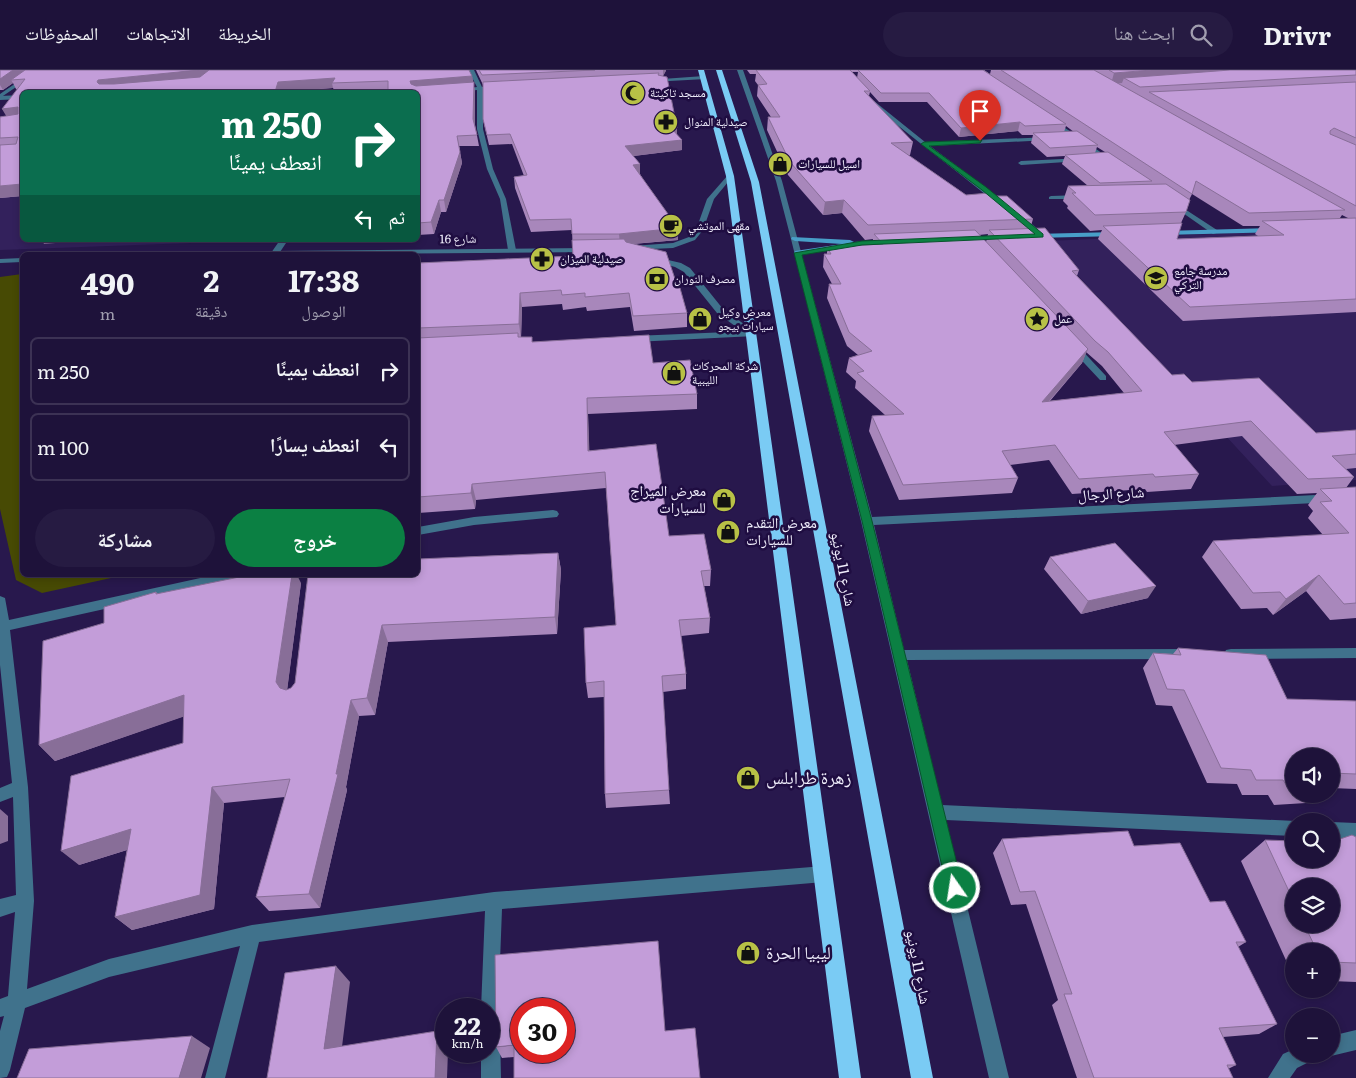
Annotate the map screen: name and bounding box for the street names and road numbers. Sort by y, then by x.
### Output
street label: شارع 16 [440,229,477,247]
street label: شارع الرجال [1077,479,1145,506]
street label: شارع 11 يونيو [826,529,863,608]
street label: شارع 11 يونيو [901,927,938,1006]

